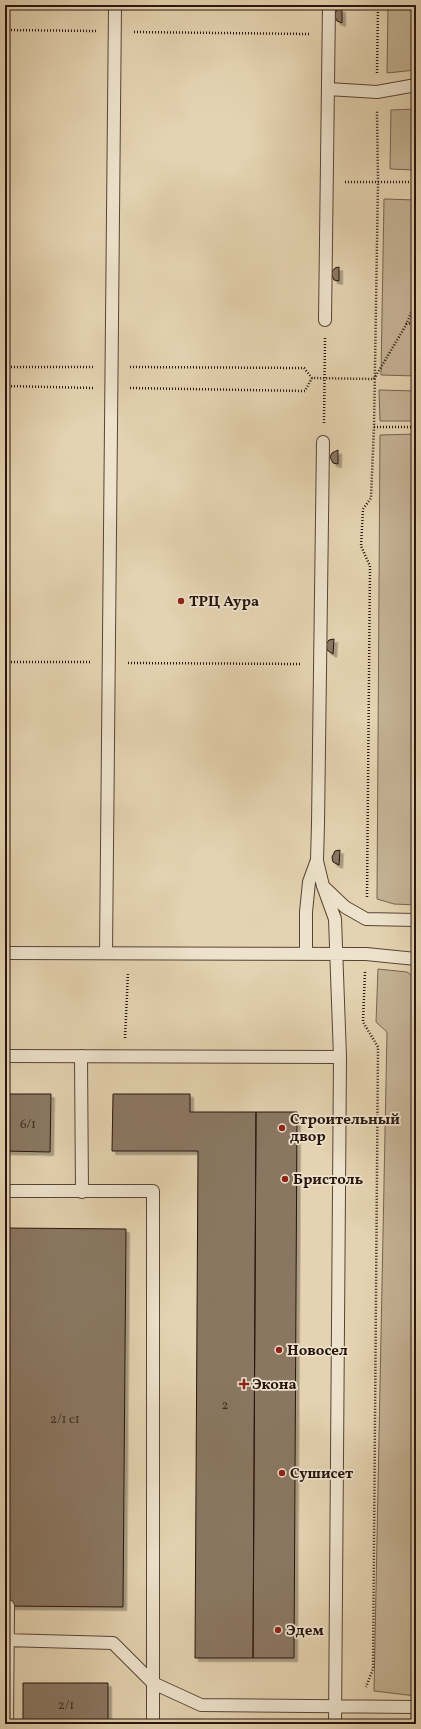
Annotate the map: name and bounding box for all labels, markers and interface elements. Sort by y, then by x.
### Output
place label: ТРЦ Аура [189,592,259,613]
marker: ТРЦ Аура [176,596,186,606]
place label: Строительный двор [290,1110,400,1148]
house number: 6/1 [20,1116,36,1134]
marker: Строительный двор [277,1123,287,1133]
place label: Бристоль [293,1170,364,1191]
marker: Бристоль [280,1174,290,1184]
place label: Новосел [287,1341,348,1362]
marker: Новосел [274,1345,284,1355]
place label: Экона [252,1375,297,1396]
marker: Экона [239,1379,249,1389]
house number: 2 [222,1397,229,1415]
house number: 2/1 с1 [50,1411,80,1429]
place label: Сушисет [290,1464,354,1485]
marker: Сушисет [277,1468,287,1478]
place label: Эдем [286,1621,324,1642]
marker: Эдем [273,1625,283,1635]
house number: 2/1 [58,1697,74,1715]

